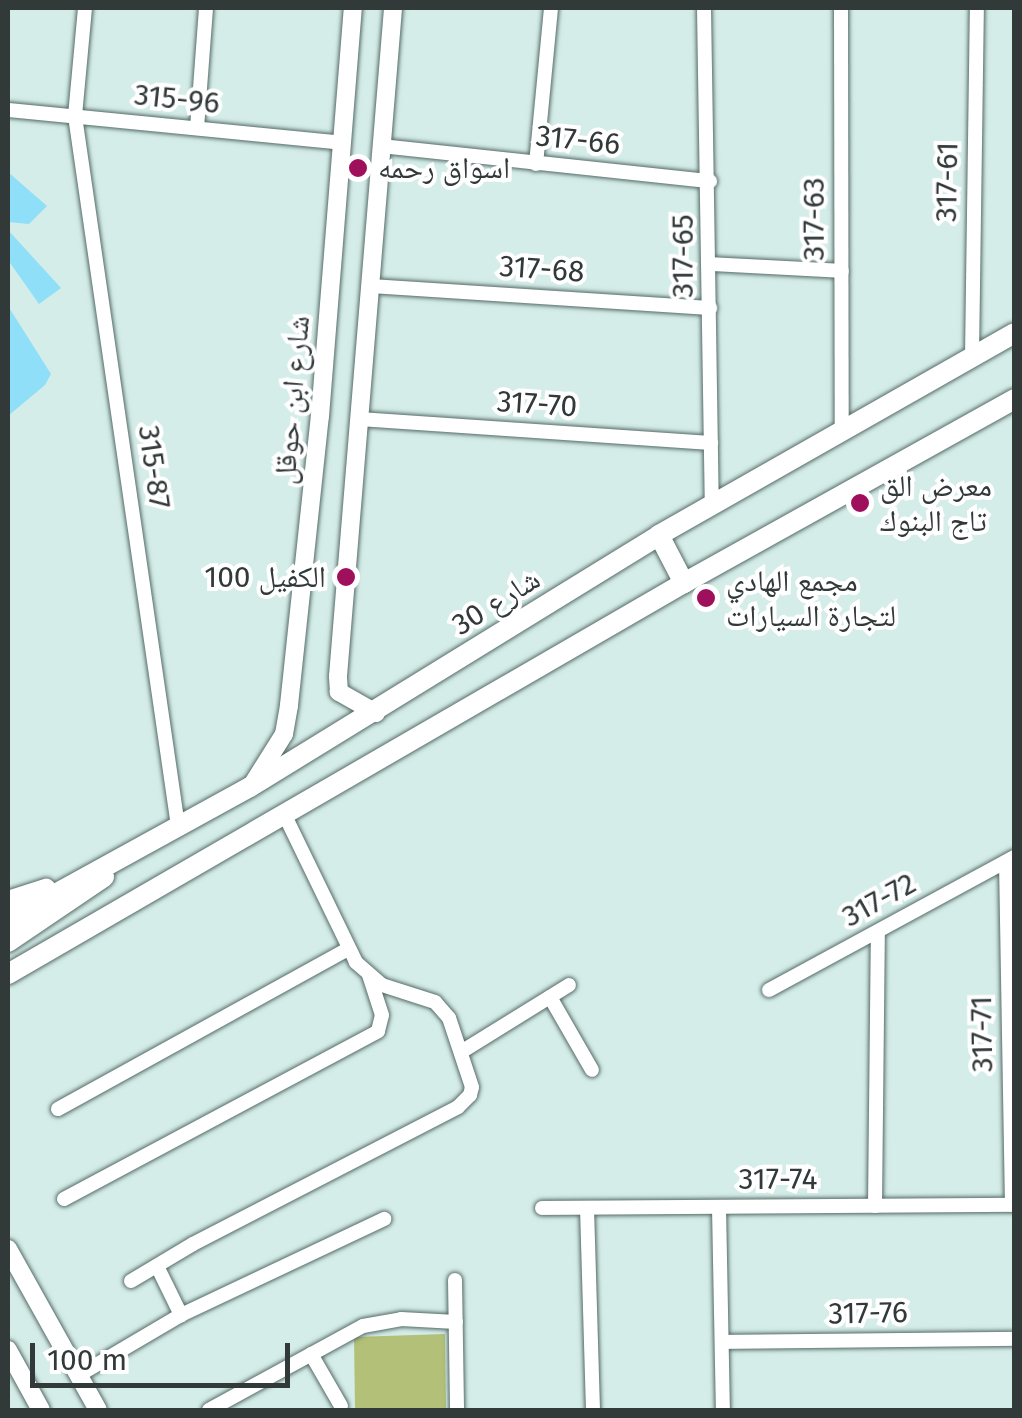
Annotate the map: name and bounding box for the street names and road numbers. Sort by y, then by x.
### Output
street label: 315-96 [132,77,222,121]
street label: 317-66 [534,118,622,162]
street label: 317-61 [928,142,966,222]
street label: 317-63 [796,177,832,261]
street label: 317-65 [665,214,701,298]
street label: 317-68 [498,248,586,290]
street label: شارع ابن حوقل [267,314,317,486]
street label: 317-70 [496,383,578,425]
street label: 315-87 [130,423,178,511]
street label: شارع 30 [445,561,547,643]
street label: 317-72 [836,865,922,935]
street label: 317-71 [963,995,1001,1073]
street label: 317-74 [739,1161,817,1197]
street label: 317-76 [828,1294,908,1332]

